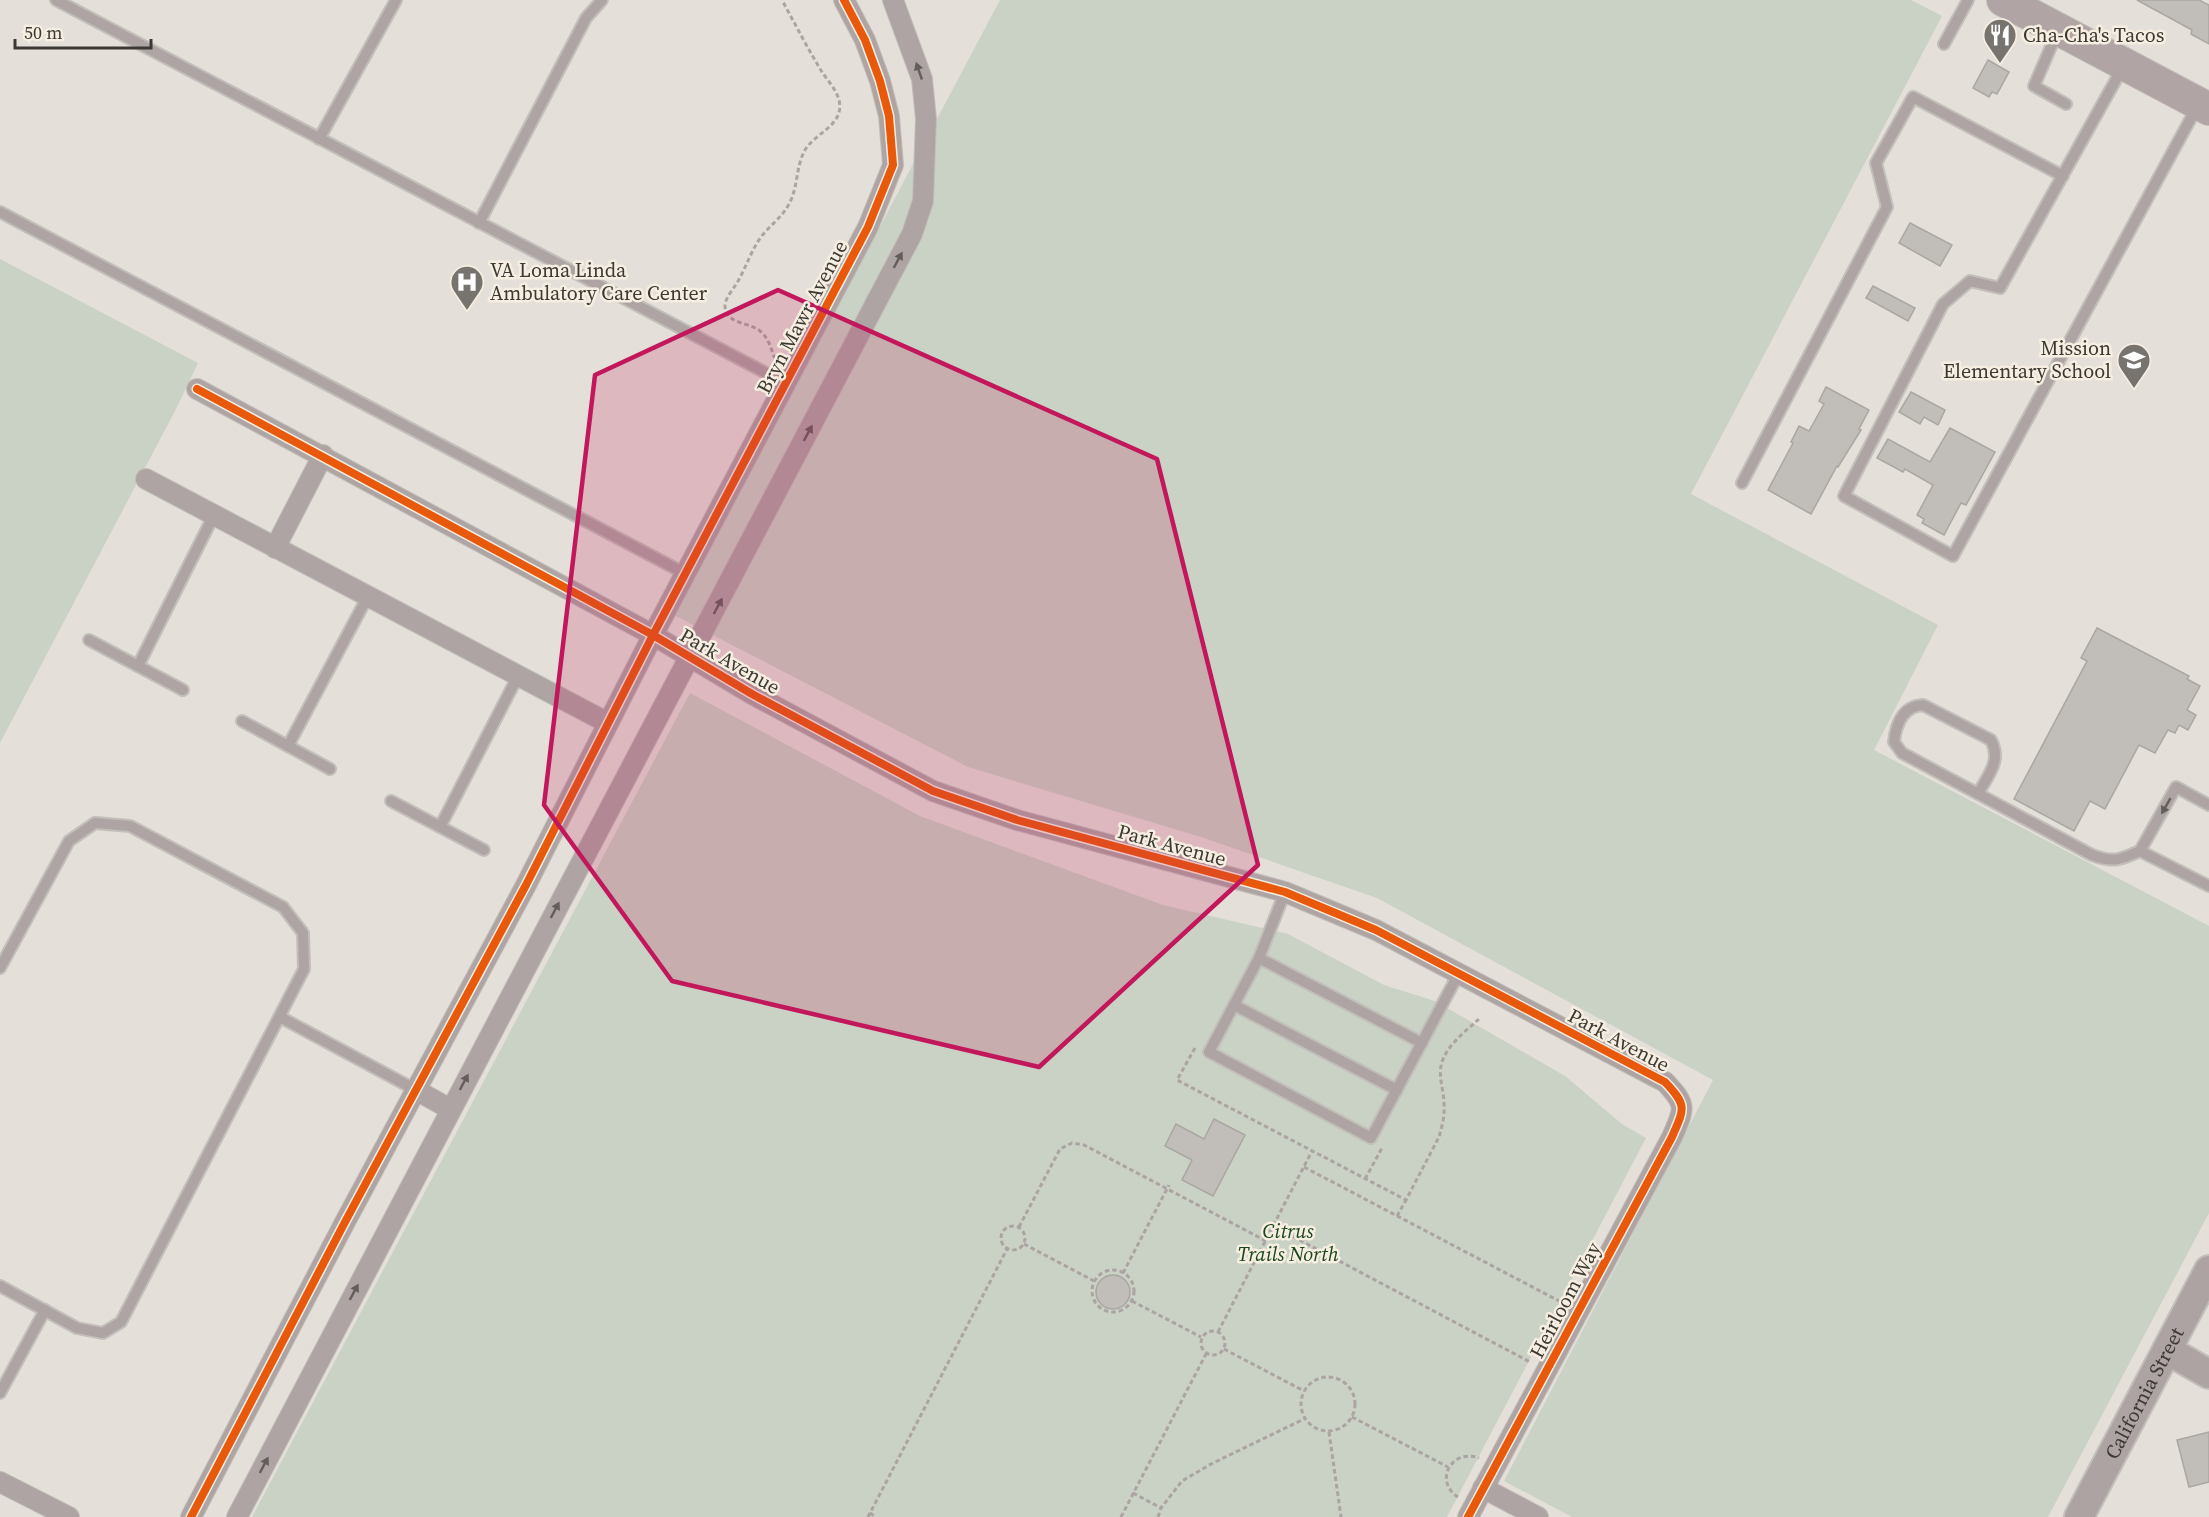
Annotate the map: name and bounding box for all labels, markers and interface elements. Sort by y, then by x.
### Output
scale bar [15,12,152,50]
restaurant icon: Cha-Cha's Tacos [1982,17,2018,64]
text: 50 m [24,20,62,45]
place label: Cha-Cha's Tacos [2023,21,2165,49]
one-way arrow [914,62,924,80]
street label: Bryn Mawr Avenue [750,235,854,399]
one-way arrow [893,251,903,268]
place label: VA Loma Linda Ambulatory Care Center [490,256,708,307]
hospital icon: VA Loma Linda Ambulatory Care Center [449,264,485,311]
place label: Mission Elementary School [1943,334,2111,385]
school or university icon: Mission Elementary School [2116,342,2152,389]
one-way arrow [803,424,813,441]
one-way arrow [713,597,722,614]
street label: Park Avenue [675,621,785,701]
one-way arrow [2161,798,2171,815]
street label: Park Avenue [1115,817,1229,873]
one-way arrow [550,901,560,918]
street label: Park Avenue [1563,1001,1675,1079]
one-way arrow [459,1074,469,1091]
park label: Citrus Trails North [1237,1217,1339,1268]
street label: Heirloom Way [1523,1236,1608,1363]
one-way arrow [349,1284,359,1301]
street label: California Street [2098,1322,2191,1464]
one-way arrow [259,1456,269,1473]

